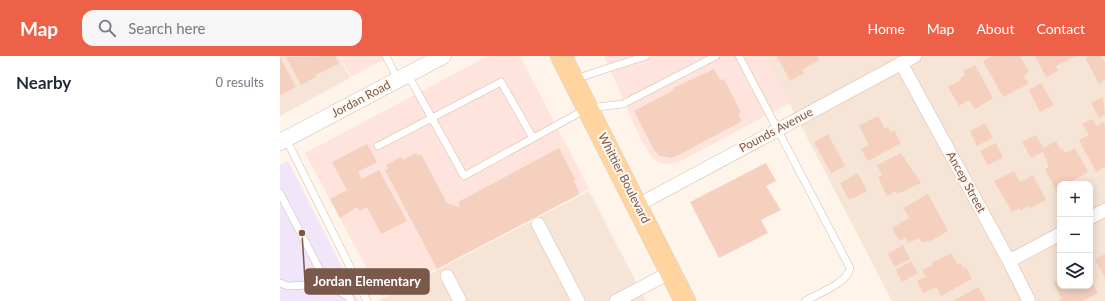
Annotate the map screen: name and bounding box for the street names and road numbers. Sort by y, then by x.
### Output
street label: Jordan Road [329,77,393,120]
street label: Pounds Avenue [736,104,815,155]
street label: Whittier Boulevard [595,130,654,226]
street label: Ancep Street [943,148,990,216]

